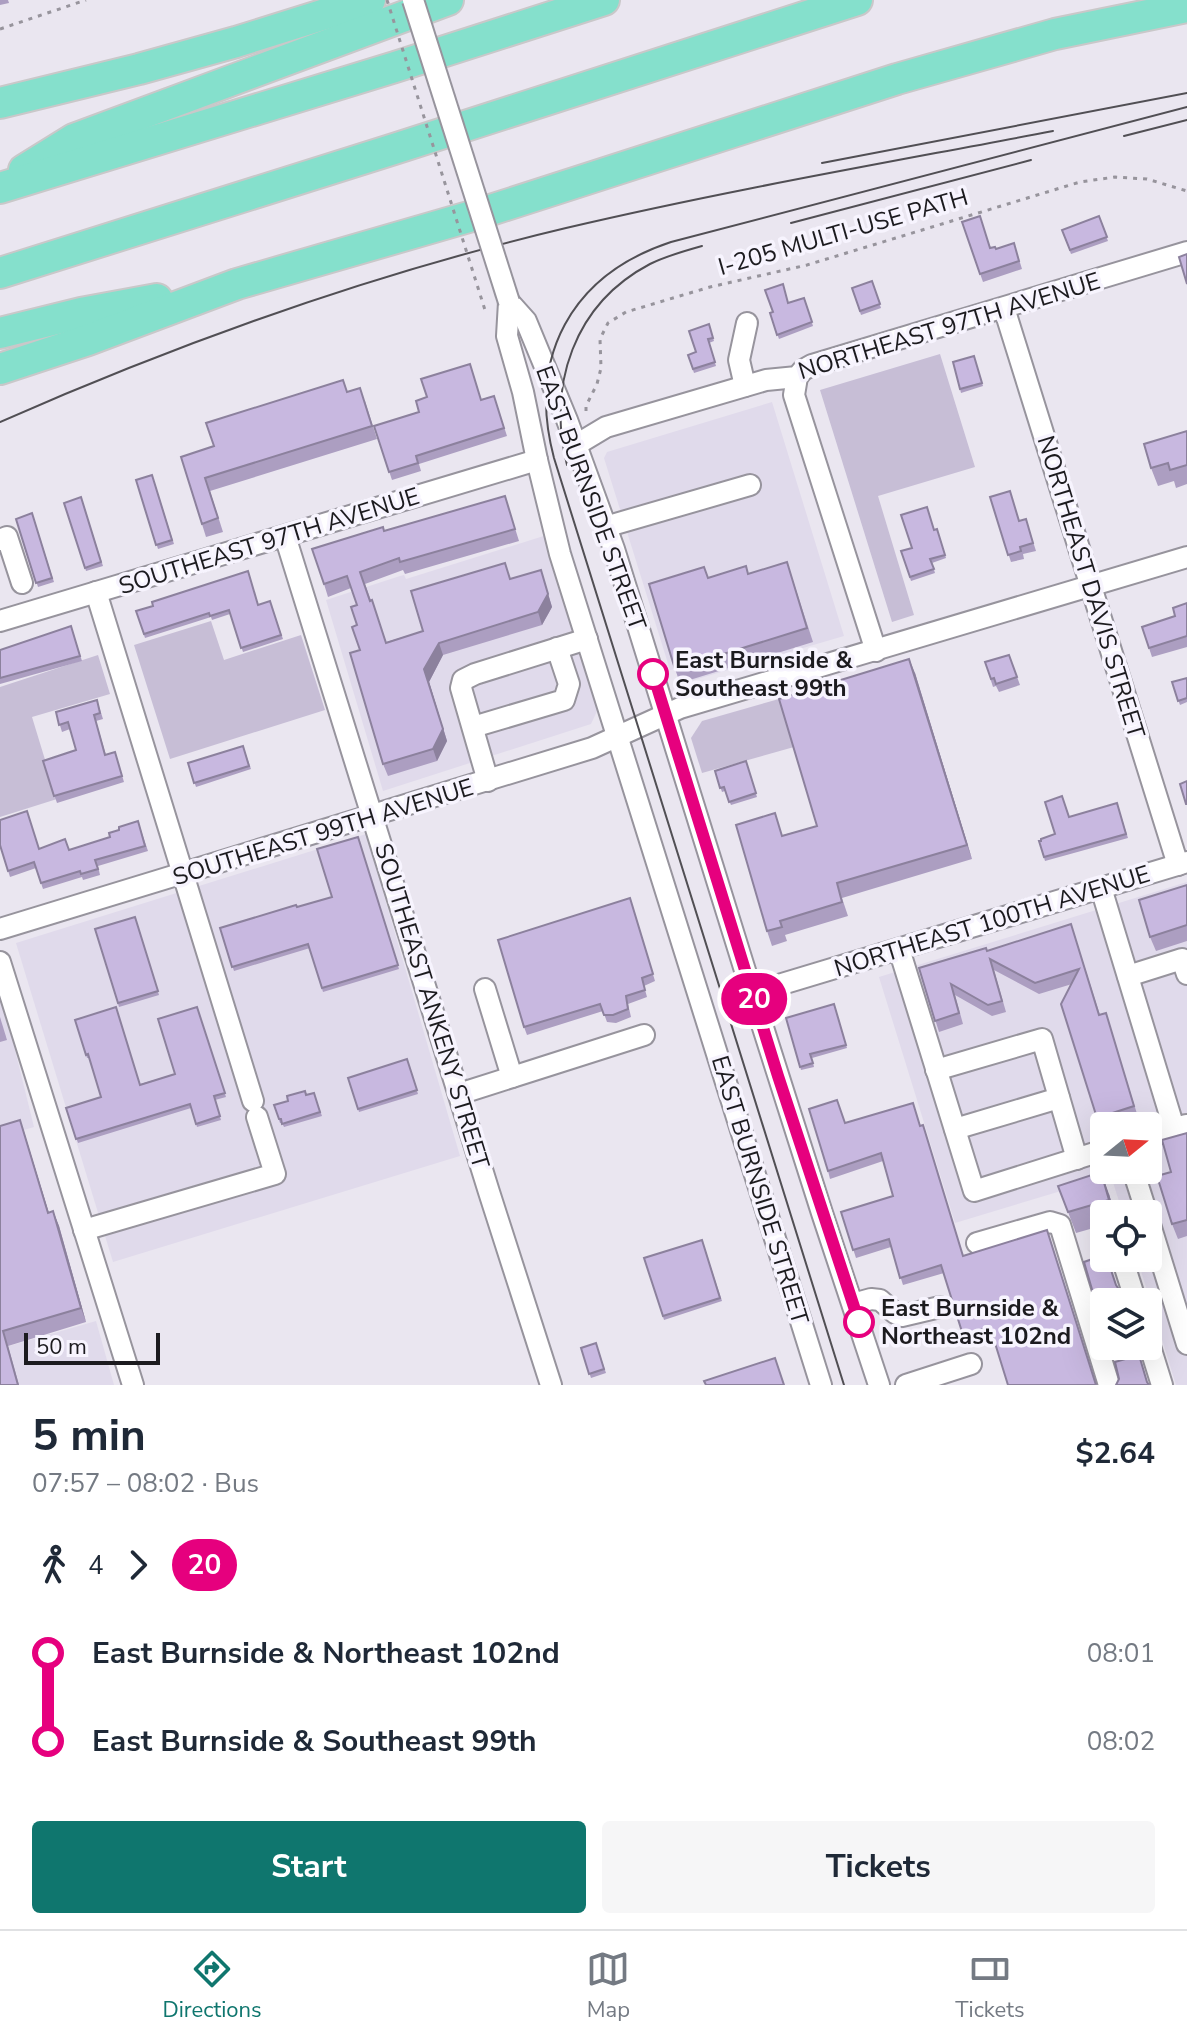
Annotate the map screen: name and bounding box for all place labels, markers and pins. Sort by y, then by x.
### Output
place label: East Burnside & Southeast 99th [675,644,853,704]
marker: East Burnside & Southeast 99th [638,659,668,689]
place label: East Burnside & Northeast 102nd [881,1292,1071,1352]
marker: East Burnside & Northeast 102nd [844,1307,874,1337]

